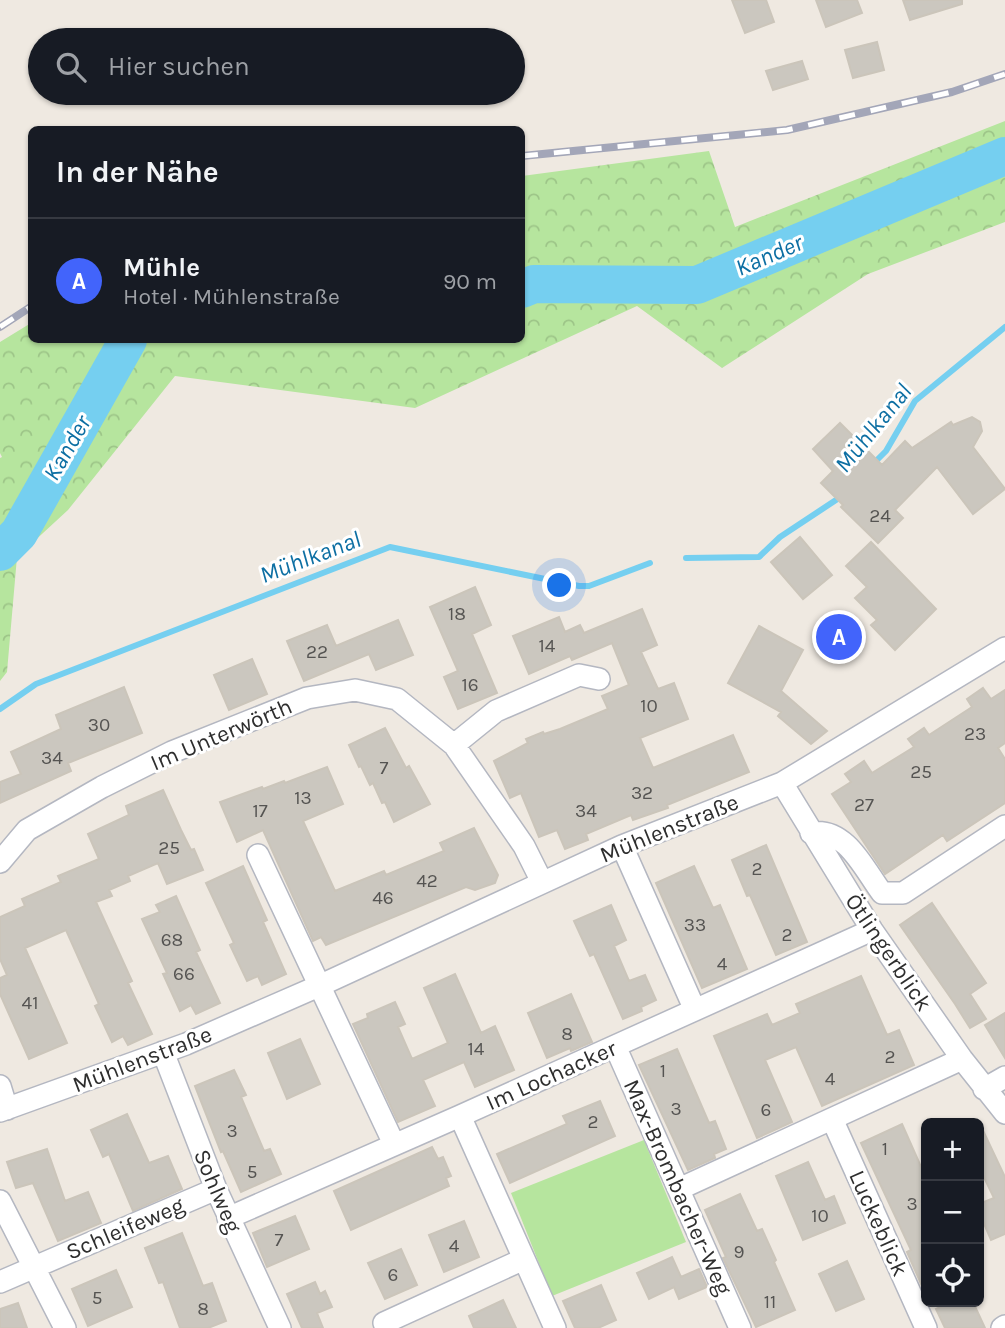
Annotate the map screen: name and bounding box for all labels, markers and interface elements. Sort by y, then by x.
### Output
search box [28,28,525,105]
icon: search [52,48,90,86]
text: Hier suchen [108,51,250,82]
text: In der Nähe [56,154,219,190]
water label: Kander [731,228,808,282]
text: Mühle [123,252,200,283]
text: A [72,268,86,295]
text: 90 m [443,268,497,295]
text: Hotel · Mühlenstraße [123,283,340,310]
water label: Mühlkanal [829,378,917,478]
water label: Kander [37,410,97,486]
house number: 24 [869,505,891,527]
water label: Mühlkanal [256,525,364,589]
your location [542,568,576,602]
house number: 18 [448,603,466,625]
pin: A [816,611,862,663]
house number: 14 [539,635,556,657]
house number: 22 [306,641,328,663]
house number: 16 [461,674,479,696]
street label: Im Unterwörth [146,692,296,776]
house number: 10 [640,695,658,717]
house number: 30 [88,714,110,736]
house number: 23 [964,723,986,745]
house number: 34 [41,747,63,769]
house number: 7 [380,757,389,779]
house number: 25 [910,761,932,783]
house number: 32 [631,782,653,804]
house number: 13 [294,787,312,809]
street label: Mühlenstraße [596,788,742,869]
house number: 27 [854,794,874,816]
house number: 17 [252,800,268,822]
house number: 34 [575,800,597,822]
house number: 25 [158,837,180,859]
house number: 2 [751,858,763,880]
house number: 42 [416,870,438,892]
house number: 46 [372,887,394,909]
street label: Ötlingerblick [839,889,938,1016]
house number: 33 [684,914,706,936]
house number: 2 [781,924,793,946]
house number: 68 [161,929,183,951]
house number: 4 [717,953,728,975]
house number: 66 [173,963,195,985]
house number: 41 [22,992,38,1014]
street label: Mühlenstraße [69,1021,216,1098]
house number: 8 [561,1023,573,1045]
street label: Im Lochacker [482,1034,621,1116]
house number: 14 [468,1038,485,1060]
house number: 2 [884,1046,896,1068]
house number: 1 [660,1060,666,1082]
house number: 4 [825,1068,836,1090]
street label: Max-Brombacher-Weg [618,1075,737,1299]
house number: 3 [670,1098,682,1120]
house number: 6 [761,1099,771,1121]
house number: 2 [587,1111,599,1133]
map controls [921,1118,984,1307]
button: + [921,1118,984,1181]
house number: 3 [226,1120,238,1142]
house number: 1 [882,1138,888,1160]
street label: Sohlweg [188,1145,247,1237]
house number: 5 [247,1161,257,1183]
street label: Luckeblick [843,1166,914,1280]
button: − [921,1181,984,1244]
street label: Schleifeweg [62,1191,188,1265]
house number: 3 [906,1193,918,1215]
house number: 10 [811,1205,829,1227]
house number: 7 [275,1229,284,1251]
house number: 4 [449,1235,460,1257]
house number: 9 [733,1241,745,1263]
button: locate [921,1244,984,1307]
house number: 6 [388,1264,398,1286]
house number: 5 [92,1287,102,1309]
house number: 11 [764,1291,776,1313]
house number: 8 [197,1298,209,1320]

